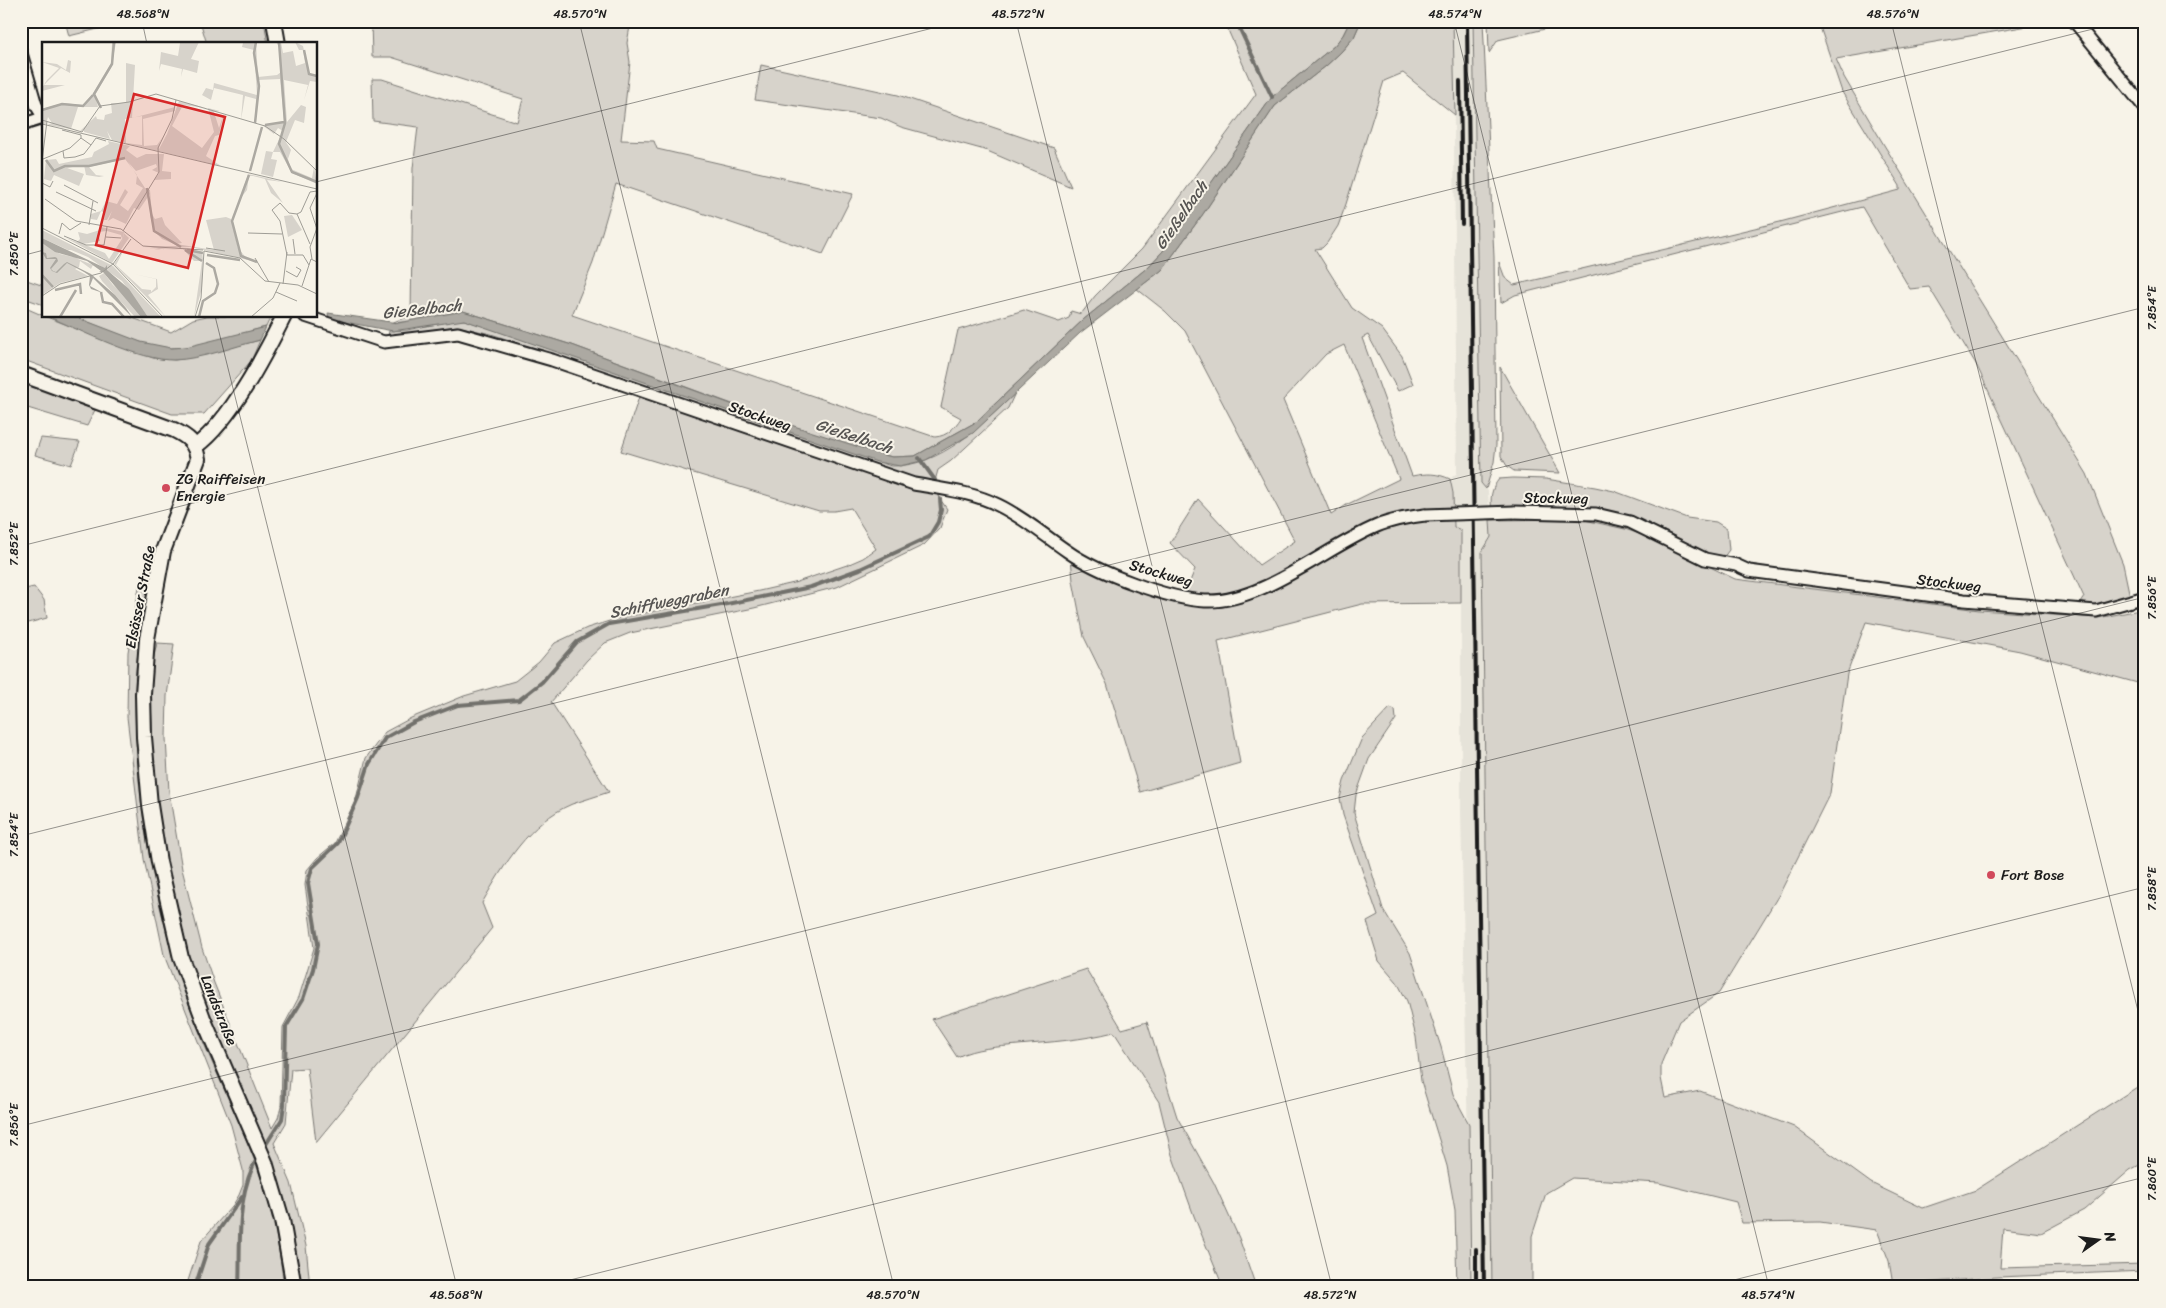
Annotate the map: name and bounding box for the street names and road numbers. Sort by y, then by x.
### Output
street label: Stockweg [725,393,795,439]
street label: Stockweg [1523,484,1589,512]
street label: Elsässer Straße [117,543,163,651]
street label: Stockweg [1126,552,1196,595]
street label: Stockweg [1915,566,1983,600]
street label: Landstraße [193,971,245,1049]

